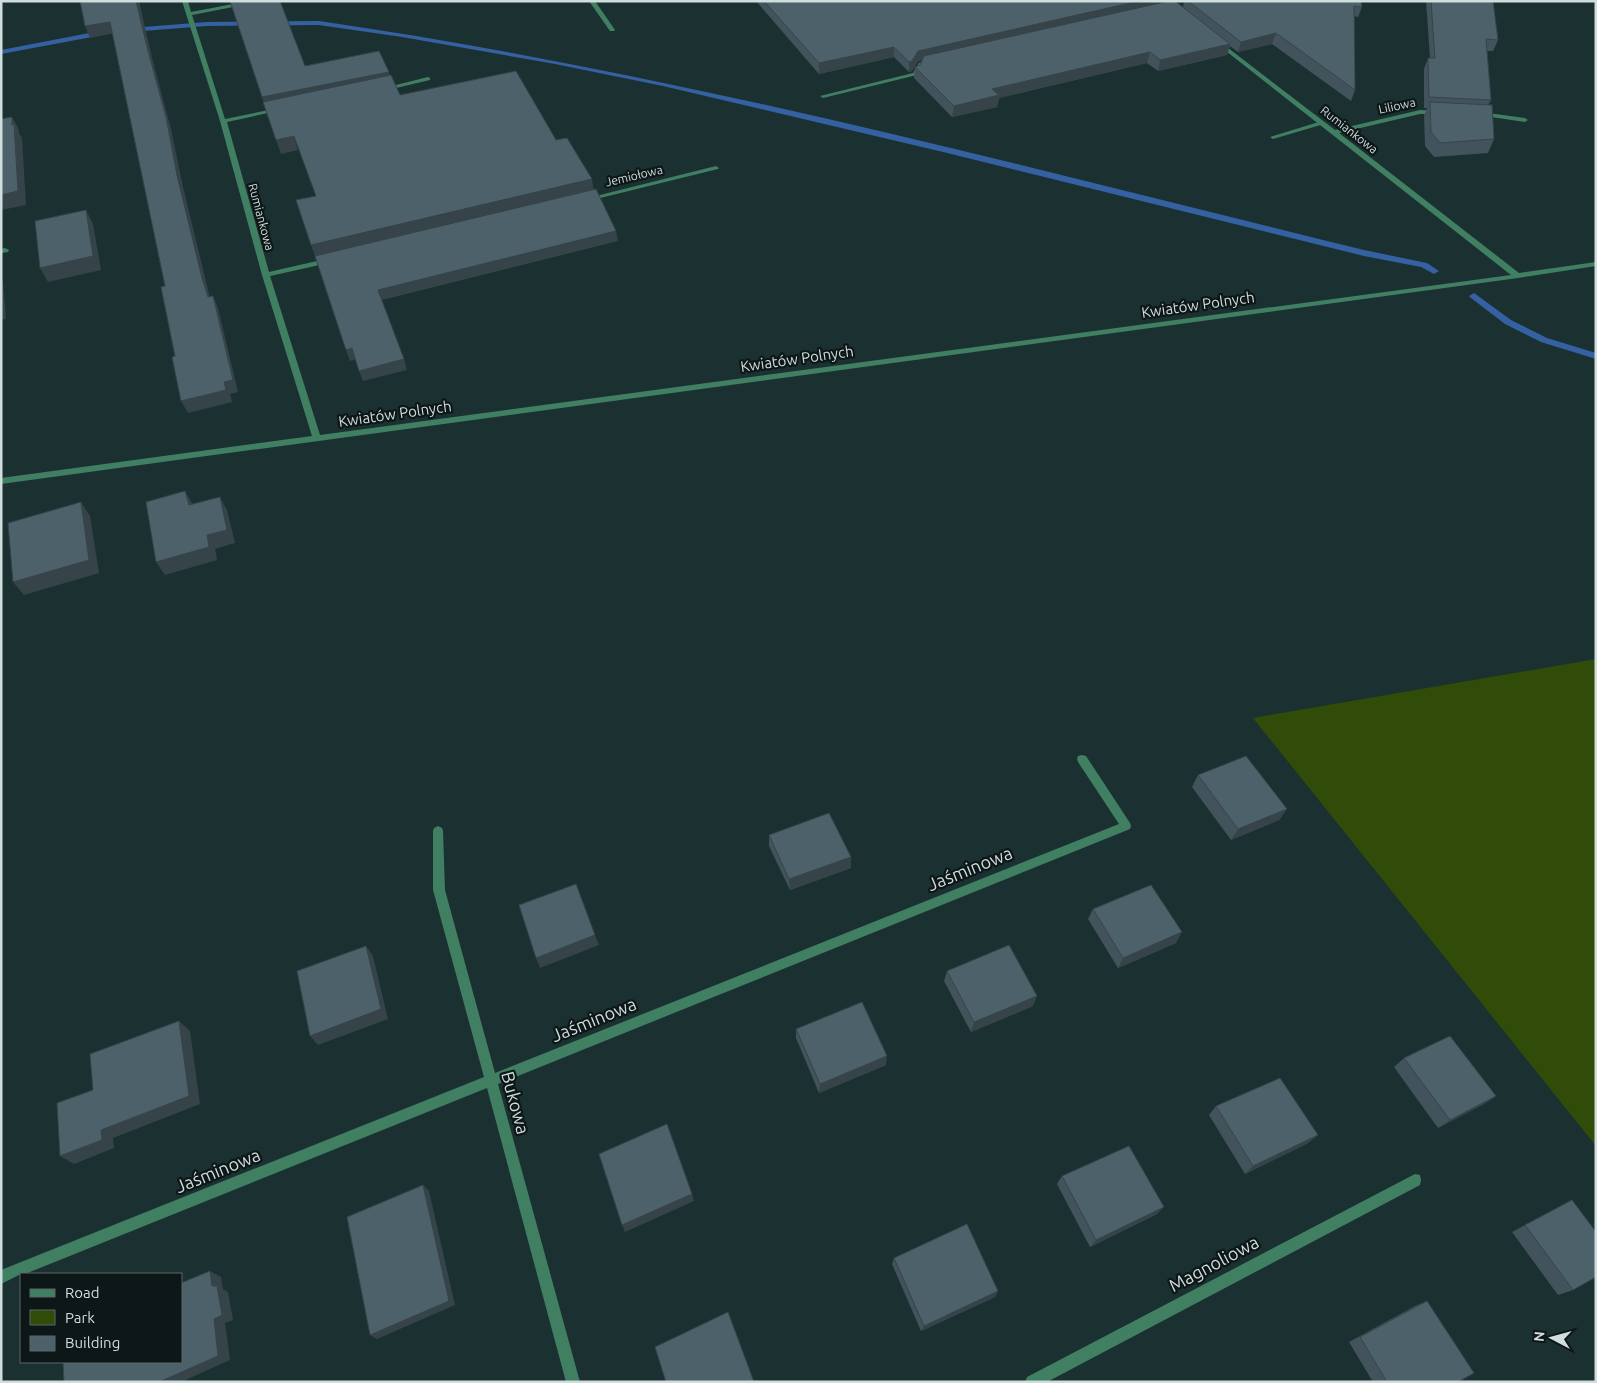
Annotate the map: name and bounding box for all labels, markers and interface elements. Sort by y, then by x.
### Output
street label: Liliowa [1377,95,1417,116]
street label: Rumiankowa [1318,103,1380,156]
street label: Jemiołowa [604,163,664,188]
street label: Rumiankowa [246,182,277,252]
street label: Kwiatów Polnych [1140,288,1256,321]
street label: Kwiatów Polnych [739,342,855,375]
street label: Kwiatów Polnych [337,397,453,430]
street label: Jaśminowa [924,842,1015,894]
street label: Jaśminowa [548,993,639,1045]
street label: Bukowa [498,1069,534,1136]
street label: Jaśminowa [172,1144,263,1196]
street label: Magnoliowa [1165,1231,1262,1295]
legend [20,1273,182,1363]
text: Road [65,1284,100,1301]
text: Park [65,1309,95,1326]
north arrow [1527,1313,1577,1363]
text: N [1531,1331,1548,1343]
text: Building [65,1334,120,1351]

